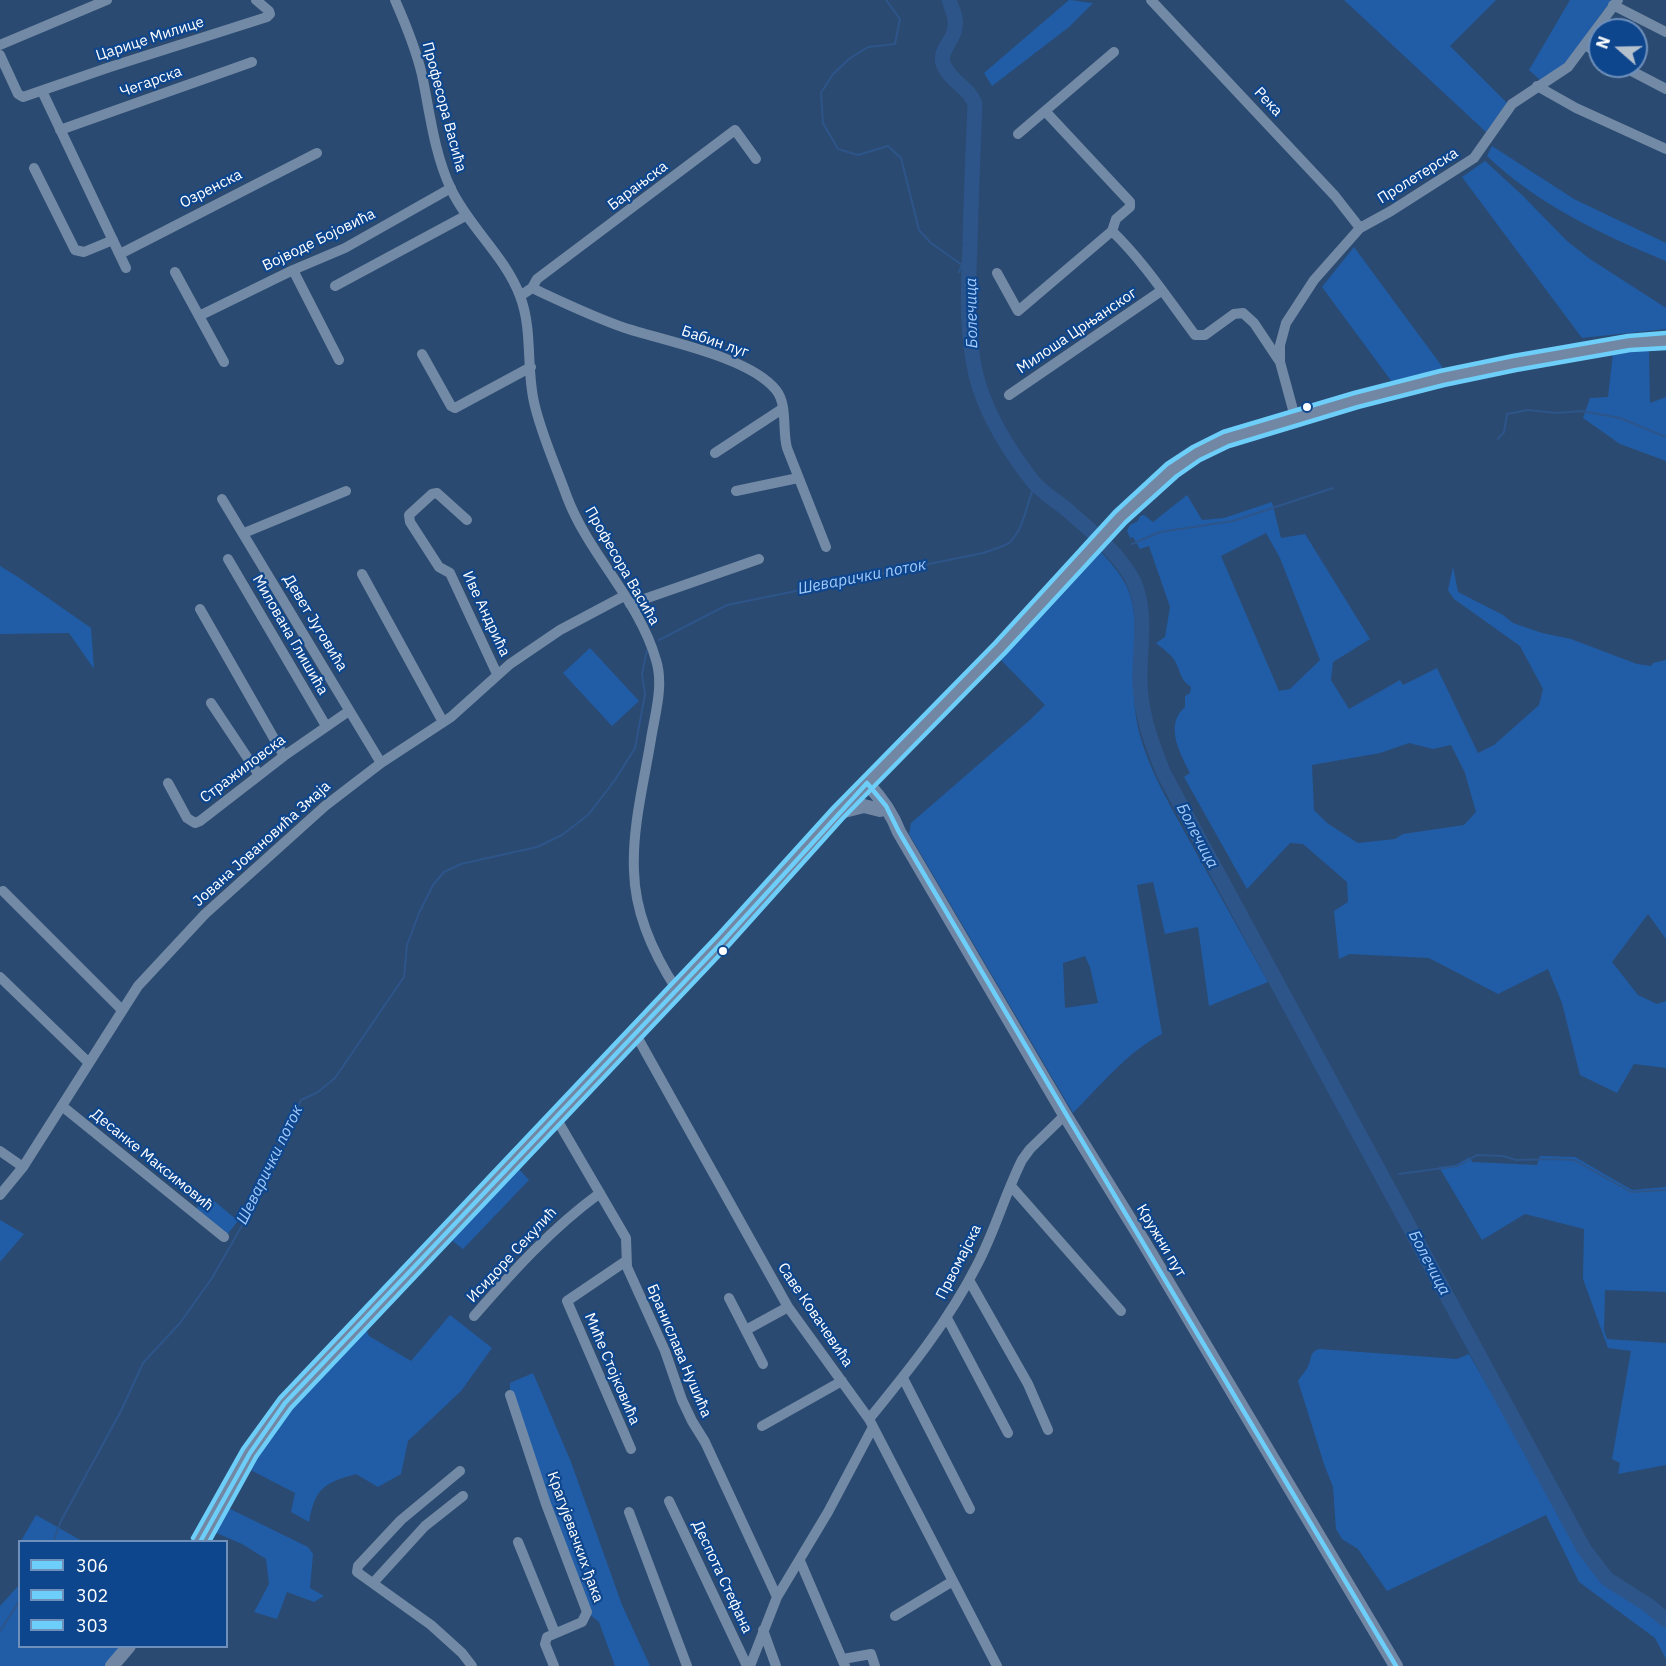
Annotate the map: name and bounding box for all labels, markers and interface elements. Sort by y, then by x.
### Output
street label: Царице Милице [94,13,206,65]
north arrow [1588,18,1648,78]
text: N [1592,34,1614,51]
street label: Професора Васића [418,40,470,174]
street label: Чегарска [118,62,184,102]
street label: Река [1250,84,1286,120]
street label: Пролетерска [1374,144,1462,208]
street label: Барањска [604,158,672,214]
street label: Озренска [177,166,245,212]
street label: Војводе Бојовића [260,205,378,275]
water label: Болечица [962,278,982,348]
street label: Милоша Црњанског [1014,284,1140,378]
street label: Бабин луг [679,322,751,362]
unlabelled marker [1301,401,1313,413]
street label: Професора Васића [581,504,663,628]
water label: Шеварички поток [796,555,928,599]
street label: Иве Андрића [458,568,514,660]
street label: Девет Југовића [279,571,351,675]
street label: Милована Глишића [248,572,332,698]
street label: Стражиловска [197,731,289,807]
street label: Јована Јовановића Змаја [190,778,334,910]
water label: Болечица [1172,800,1222,872]
unlabelled marker [717,945,729,957]
water label: Шеварички поток [233,1102,307,1228]
street label: Десанке Максимовић [87,1105,217,1215]
street label: Кружни пут [1132,1201,1190,1281]
street label: Исидоре Секулић [463,1204,561,1306]
street label: Првомајска [932,1222,986,1302]
water label: Болечица [1404,1227,1454,1299]
street label: Саве Ковачевића [774,1260,856,1370]
street label: Бранислава Нушића [643,1282,715,1420]
street label: Миће Стојковића [580,1310,644,1428]
street label: Крагујевачких ђака [543,1469,607,1605]
street label: Деспота Стефана [688,1518,756,1636]
legend [18,1540,228,1648]
text: 306 [76,1554,108,1577]
text: 302 [76,1584,108,1607]
text: 303 [76,1614,108,1637]

